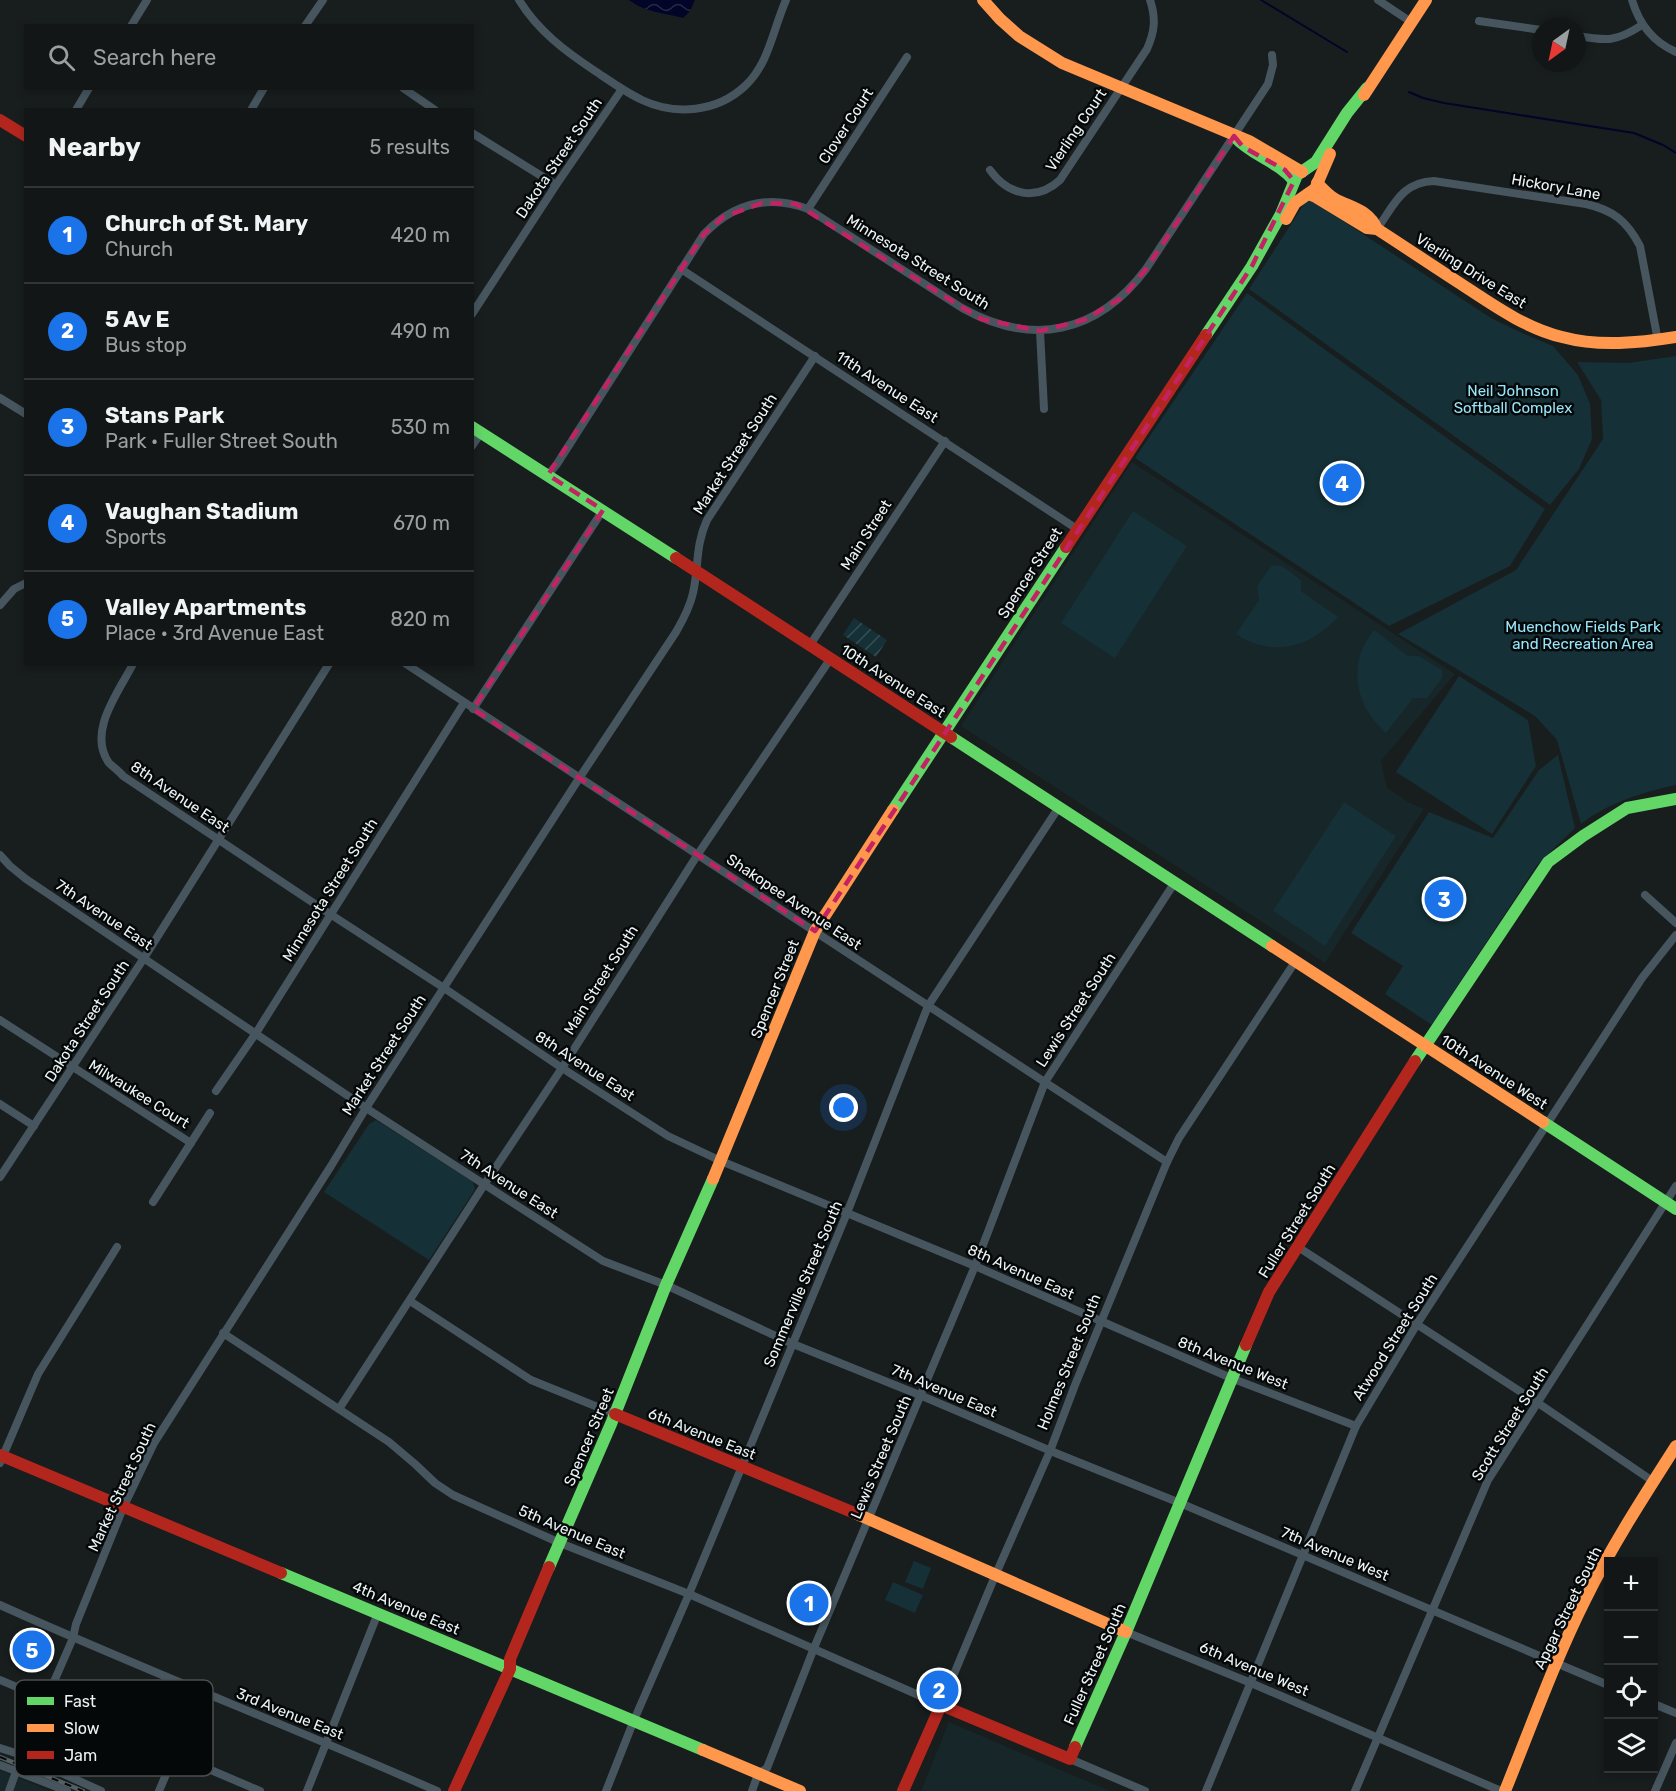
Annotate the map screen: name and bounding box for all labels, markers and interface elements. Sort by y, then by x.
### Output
north arrow [1532,18,1586,72]
search box [24,24,474,90]
icon: search [45,41,78,74]
text: Search here [93,44,216,71]
street label: Clover Court [815,85,877,167]
street label: Vierling Court [1042,85,1110,175]
street label: Dakota Street South [512,94,606,222]
text: Nearby [48,132,141,163]
text: 5 results [369,135,450,159]
street label: Hickory Lane [1510,170,1602,204]
text: Church of St. Mary [105,210,308,237]
street label: Minnesota Street South [843,211,993,313]
text: 1 [63,223,72,247]
text: 420 m [390,223,450,247]
street label: Vierling Drive East [1412,230,1530,312]
text: Church [105,237,173,261]
text: 5 Av E [105,306,170,333]
text: 2 [61,319,74,343]
text: 490 m [391,319,450,343]
text: Bus stop [105,333,187,357]
street label: 11th Avenue East [833,347,942,427]
park label: Neil Johnson Softball Complex [1454,382,1572,417]
street label: Market Street South [689,390,781,518]
text: Stans Park [105,402,224,429]
text: 3 [61,415,74,439]
text: 530 m [391,415,450,439]
text: Park · Fuller Street South [105,429,338,453]
pin: 4 [1322,460,1362,506]
street label: Main Street [837,496,895,573]
text: Vaughan Stadium [105,498,298,525]
text: 4 [61,511,74,535]
text: 670 m [393,511,450,535]
street label: Spencer Street [994,524,1066,622]
text: Sports [105,525,166,549]
text: Valley Apartments [105,594,306,621]
text: 5 [61,607,74,631]
text: 820 m [390,607,450,631]
park label: Muenchow Fields Park and Recreation Area [1505,618,1661,653]
text: Place · 3rd Avenue East [105,621,324,645]
street label: 10th Avenue East [837,640,949,722]
street label: 8th Avenue East [127,757,233,837]
street label: Minnesota Street South [279,815,381,965]
street label: Shakopee Avenue East [723,850,865,954]
street label: 7th Avenue East [52,876,156,954]
pin: 3 [1424,876,1464,922]
street label: Main Street South [560,922,642,1038]
street label: Spencer Street [747,937,803,1041]
street label: Lewis Street South [1032,950,1120,1070]
street label: Dakota Street South [41,957,133,1085]
street label: Market Street South [338,991,430,1119]
street label: 8th Avenue East [532,1027,638,1105]
street label: 10th Avenue West [1437,1031,1551,1113]
street label: Milwaukee Court [85,1056,193,1132]
your location [829,1093,858,1122]
street label: 7th Avenue East [457,1146,561,1222]
street label: Fuller Street South [1255,1161,1339,1281]
street label: Sommerville Street South [760,1198,846,1370]
street label: 8th Avenue East [965,1240,1077,1304]
street label: Atwood Street South [1349,1270,1441,1404]
street label: Holmes Street South [1033,1291,1105,1433]
street label: 8th Avenue West [1175,1333,1291,1393]
street label: 7th Avenue East [888,1361,1000,1421]
street label: Scott Street South [1468,1364,1552,1484]
street label: Spencer Street [560,1385,618,1489]
street label: Lewis Street South [847,1393,915,1521]
street label: 6th Avenue East [646,1404,759,1464]
street label: Market Street South [84,1420,160,1554]
street label: 5th Avenue East [516,1501,628,1563]
street label: 7th Avenue West [1278,1523,1392,1585]
street label: Apgar Street South [1530,1544,1606,1672]
map controls [1604,1557,1658,1773]
button: + [1604,1557,1658,1611]
street label: 4th Avenue East [350,1577,462,1639]
pin: 1 [790,1580,828,1626]
street label: Fuller Street South [1060,1600,1130,1728]
button: − [1604,1611,1658,1665]
pin: 5 [12,1628,51,1672]
street label: 6th Avenue West [1197,1638,1311,1700]
button: locate [1604,1665,1658,1719]
pin: 2 [920,1668,958,1712]
legend [15,1680,213,1776]
street label: 3rd Avenue East [234,1684,346,1744]
text: Fast [64,1692,96,1711]
text: Slow [64,1719,100,1738]
button: layers [1604,1719,1658,1773]
text: Jam [64,1746,97,1765]

